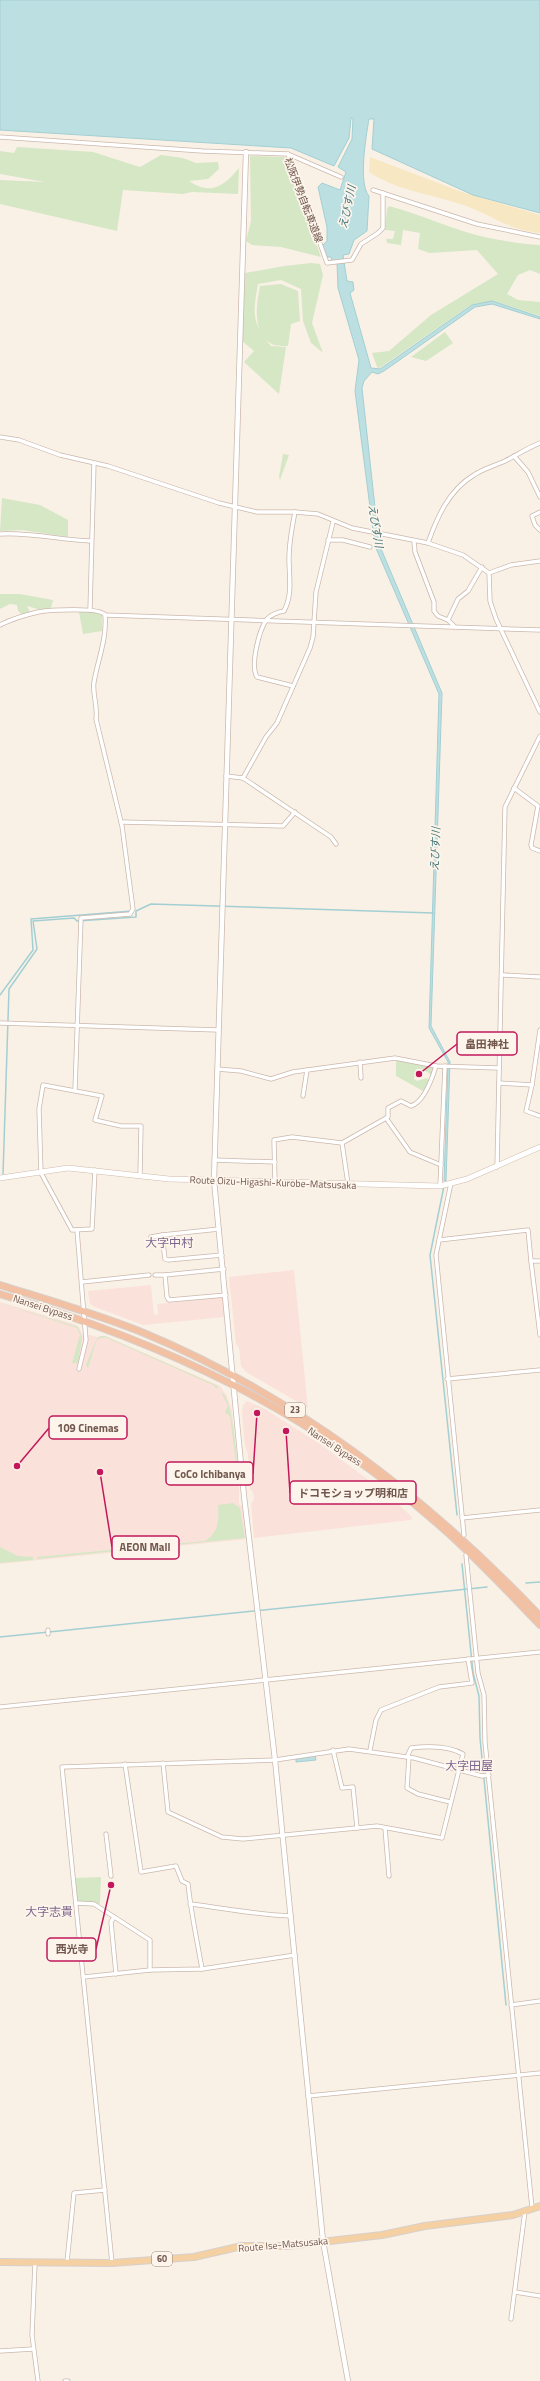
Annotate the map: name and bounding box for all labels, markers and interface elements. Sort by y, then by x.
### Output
street label: 松阪伊勢自転車道線 [280,155,327,245]
water label: えびす川 [335,183,360,230]
water label: えびす川 [365,503,387,550]
water label: えびす川 [426,826,444,871]
callout: 畠田神社 [457,1032,517,1055]
text: 畠田神社 [465,1036,509,1052]
street label: Route Oizu-Higashi-Kurobe-Matsusaka [189,1172,357,1193]
district label: 大字中村 [145,1233,194,1252]
street label: Nansei Bypass [11,1291,75,1324]
road number: 23 [285,1403,305,1417]
callout: 109 Cinemas [49,1416,127,1439]
text: 109 Cinemas [57,1420,119,1436]
street label: Nansei Bypass [305,1423,365,1470]
callout: CoCo Ichibanya [166,1462,253,1485]
text: CoCo Ichibanya [174,1466,246,1482]
callout: ドコモショップ明和店 [290,1481,416,1504]
text: ドコモショップ明和店 [298,1485,408,1501]
callout: AEON Mall [112,1536,179,1559]
text: AEON Mall [120,1539,170,1555]
district label: 大字田屋 [445,1756,493,1775]
district label: 大字志貴 [25,1902,73,1921]
callout: 西光寺 [47,1938,96,1961]
text: 西光寺 [56,1941,89,1957]
street label: Route Ise-Matsusaka [237,2233,329,2256]
road number: 60 [152,2252,172,2266]

